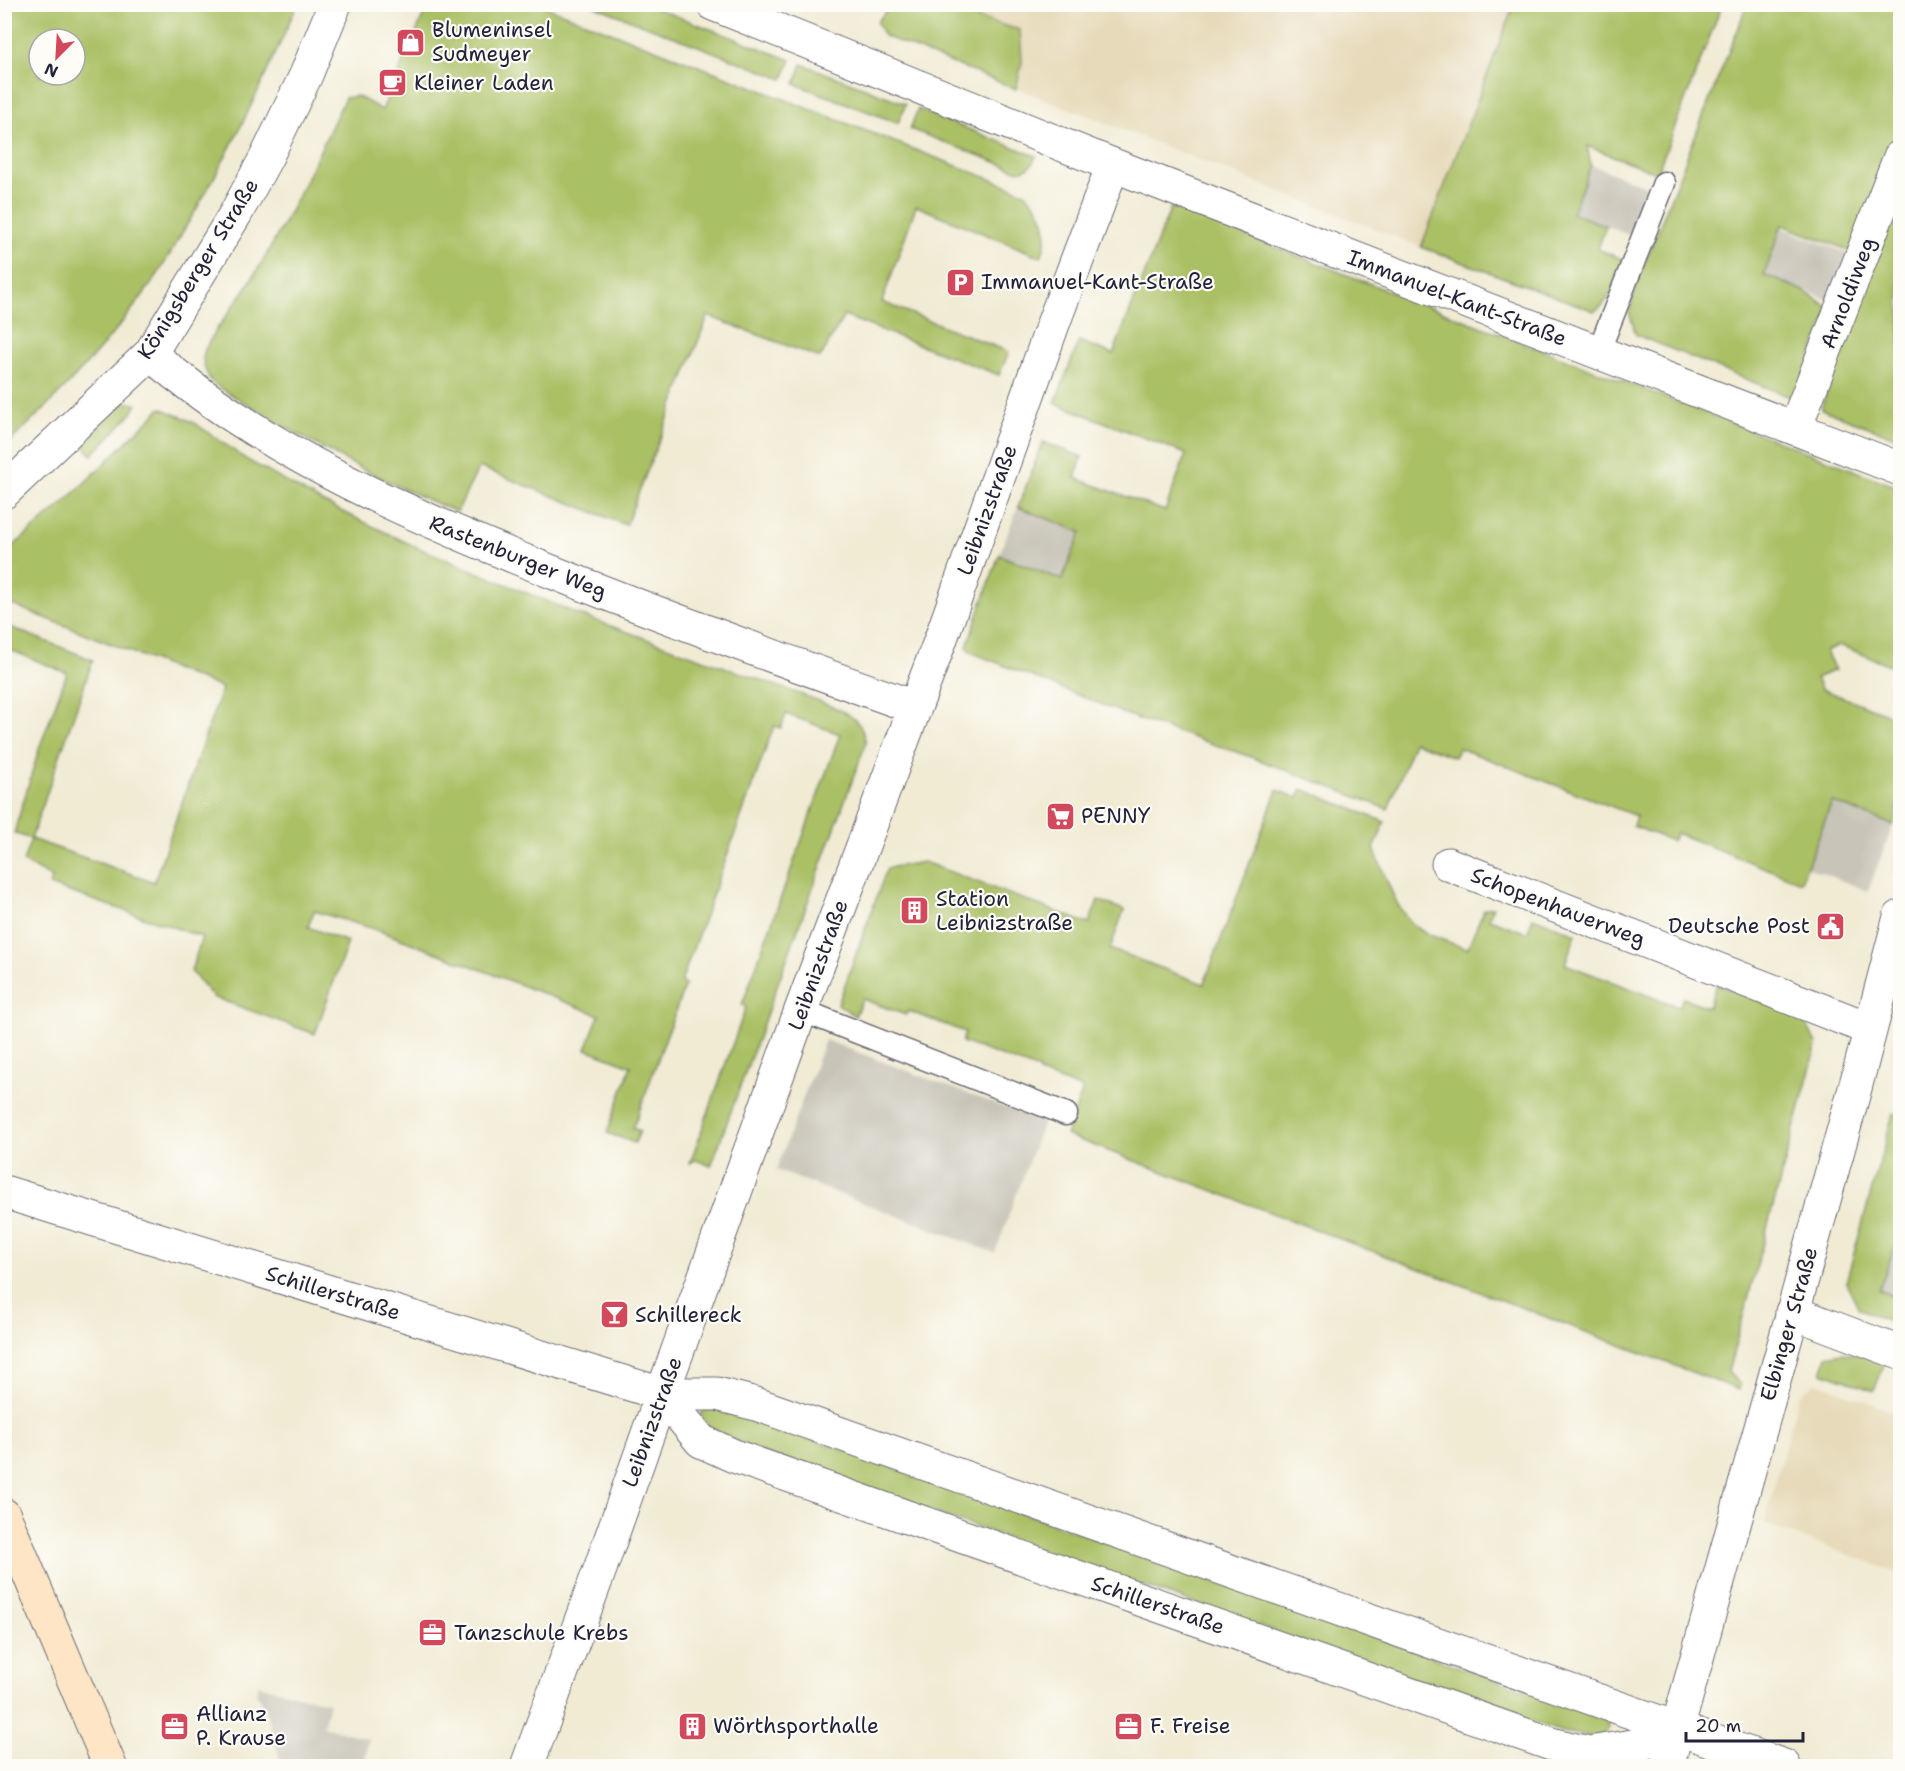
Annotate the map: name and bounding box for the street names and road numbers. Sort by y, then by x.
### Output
street label: Königsberger Straße [131,173,265,365]
street label: Arnoldiweg [1814,233,1882,353]
street label: Immanuel-Kant-Straße [1343,243,1571,353]
street label: Leibnizstraße [950,441,1024,579]
street label: Rastenburger Weg [425,509,611,605]
street label: Schopenhauerweg [1467,861,1649,953]
street label: Leibnizstraße [781,896,855,1034]
street label: Elbinger Straße [1754,1244,1824,1404]
street label: Schillerstraße [262,1259,404,1327]
street label: Leibnizstraße [615,1353,689,1491]
street label: Schillerstraße [1088,1569,1228,1641]

